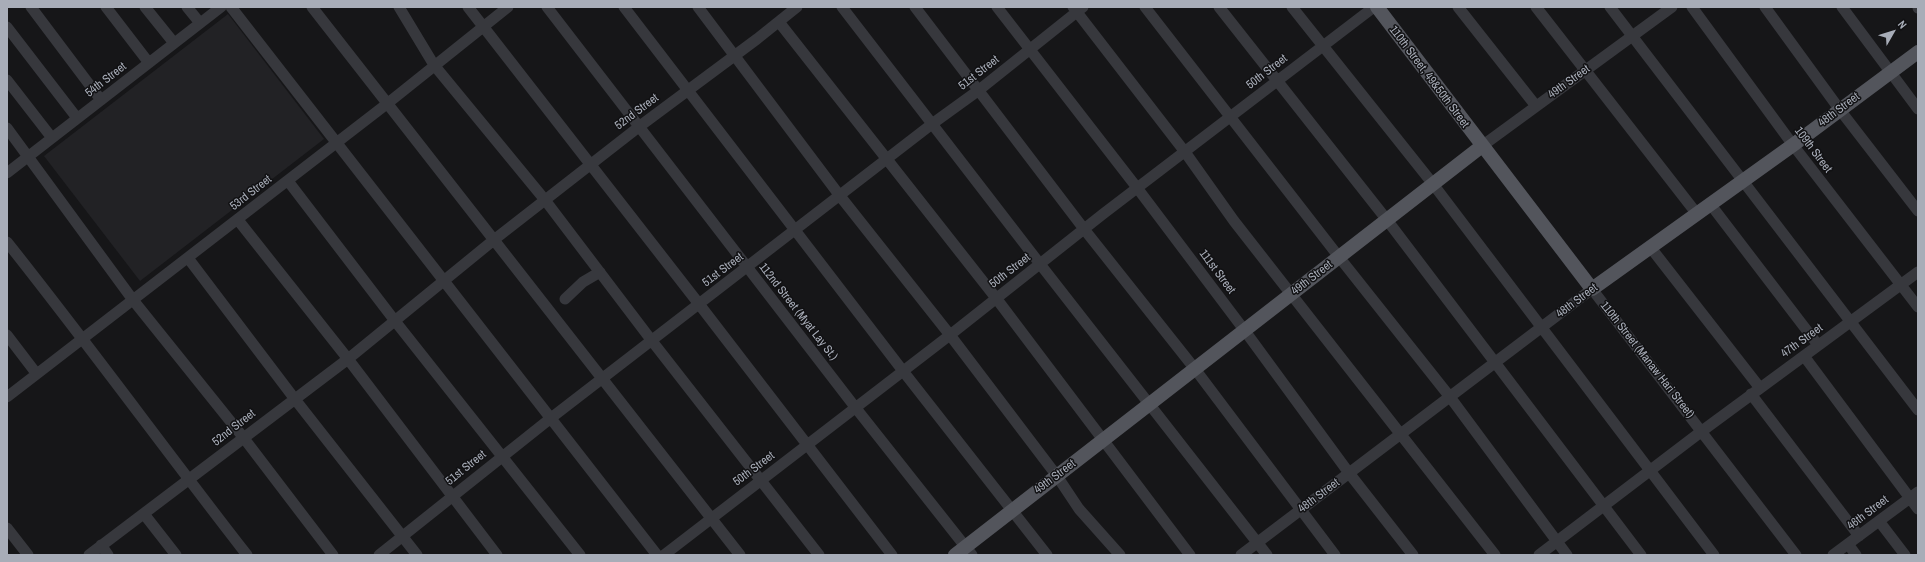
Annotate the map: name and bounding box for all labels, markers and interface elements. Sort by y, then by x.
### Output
north arrow [1873,12,1913,52]
text: N [1895,18,1910,31]
street label: 110th Street, 49&50th Street [1386,23,1472,131]
street label: 50th Street [1244,52,1290,92]
street label: 51st Street [956,53,1002,93]
street label: 54th Street [83,60,129,100]
street label: 49th Street [1545,62,1593,102]
street label: 48th Street [1815,90,1863,130]
street label: 52nd Street [612,91,662,133]
street label: 109th Street [1791,124,1835,176]
street label: 53rd Street [227,172,275,214]
street label: 111st Street [1196,247,1238,297]
street label: 51st Street [700,250,746,290]
street label: 50th Street [987,251,1033,291]
street label: 49th Street [1289,258,1335,298]
street label: 112nd Street (Myat Lay St.) [756,260,840,364]
street label: 48th Street [1553,281,1601,321]
street label: 110th Street (Manaw Hari Street) [1597,299,1697,421]
street label: 47th Street [1778,321,1826,361]
street label: 52nd Street [210,407,258,449]
street label: 51st Street [443,447,489,489]
street label: 50th Street [730,449,778,489]
street label: 49th Street [1031,457,1079,497]
street label: 48th Street [1295,476,1343,516]
street label: 46th Street [1844,493,1892,533]

